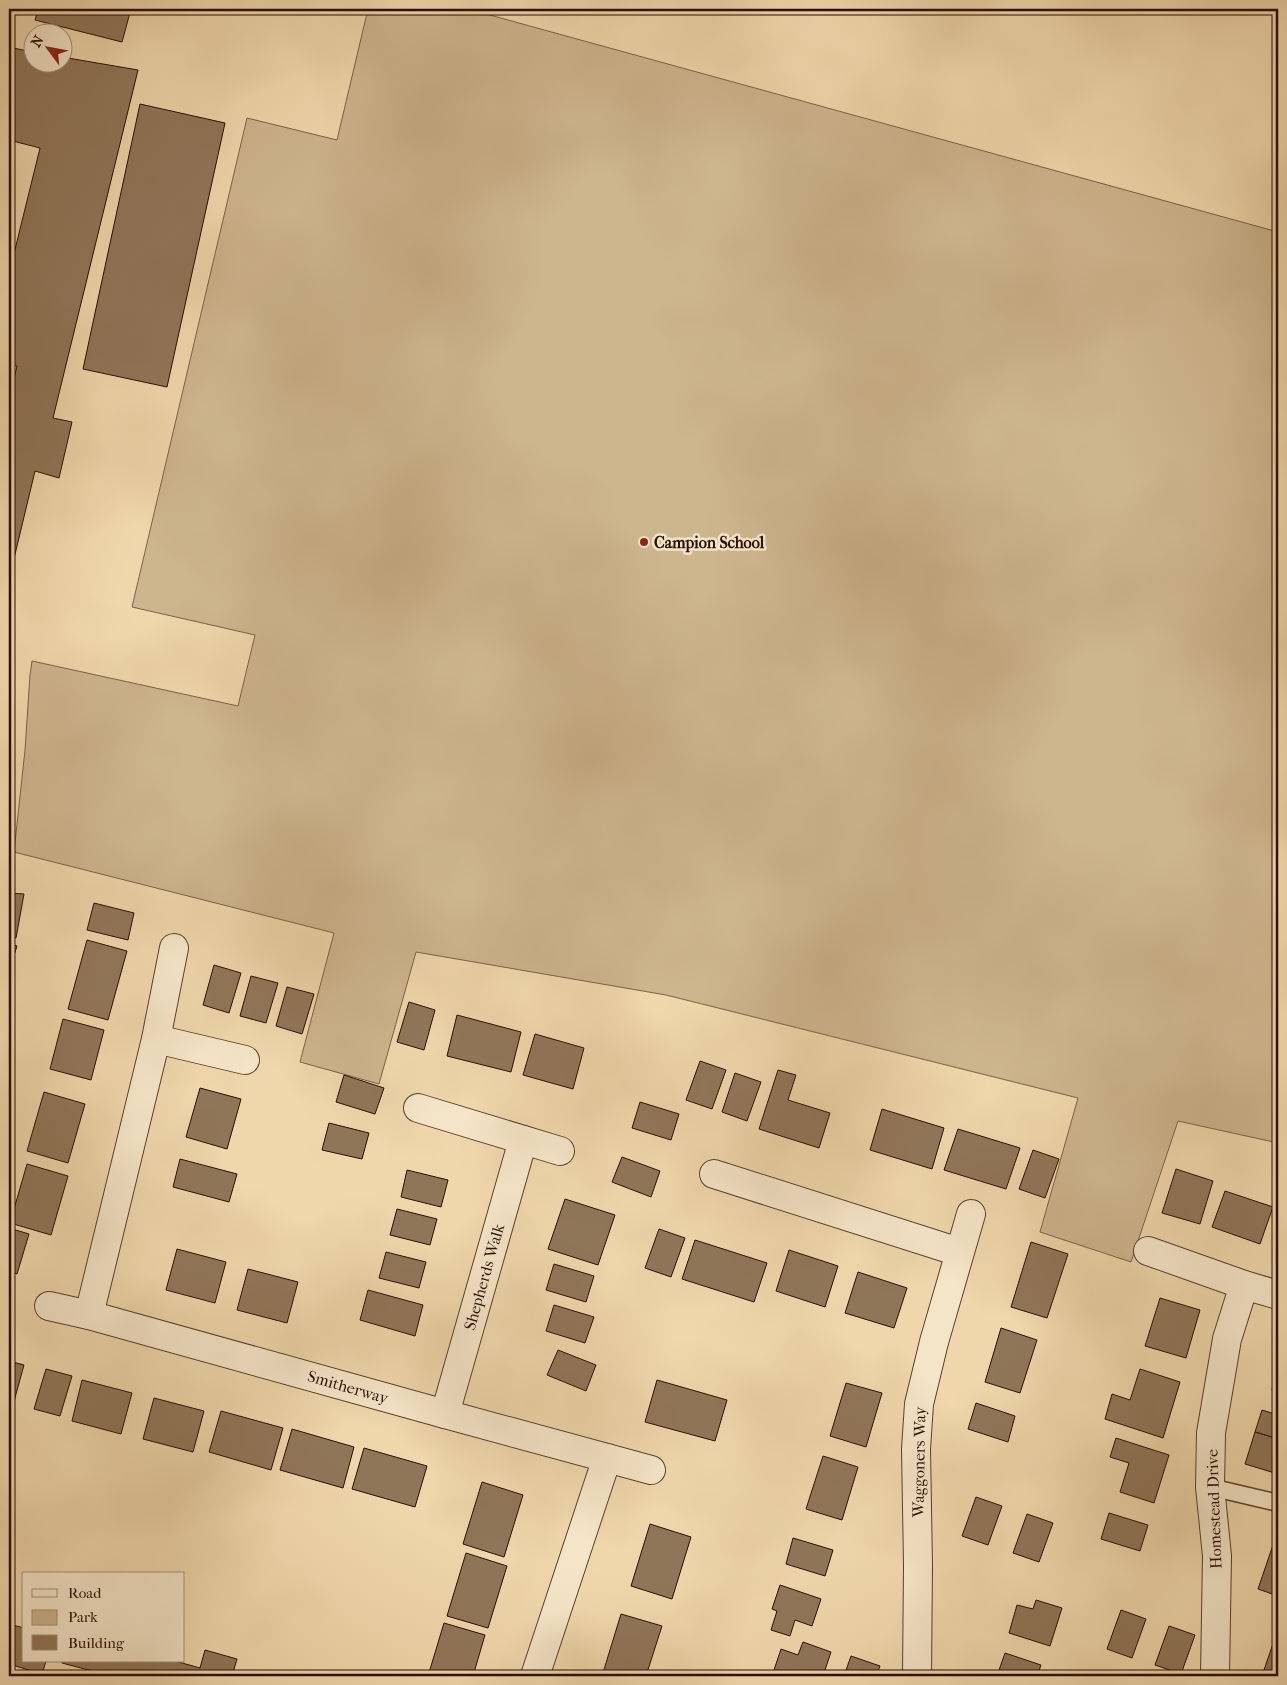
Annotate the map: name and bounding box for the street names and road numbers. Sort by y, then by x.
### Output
street label: Shepherds Walk [460,1221,508,1332]
street label: Smitherway [305,1366,391,1408]
street label: Waggoners Way [909,1406,929,1518]
street label: Homestead Drive [1202,1449,1226,1569]

